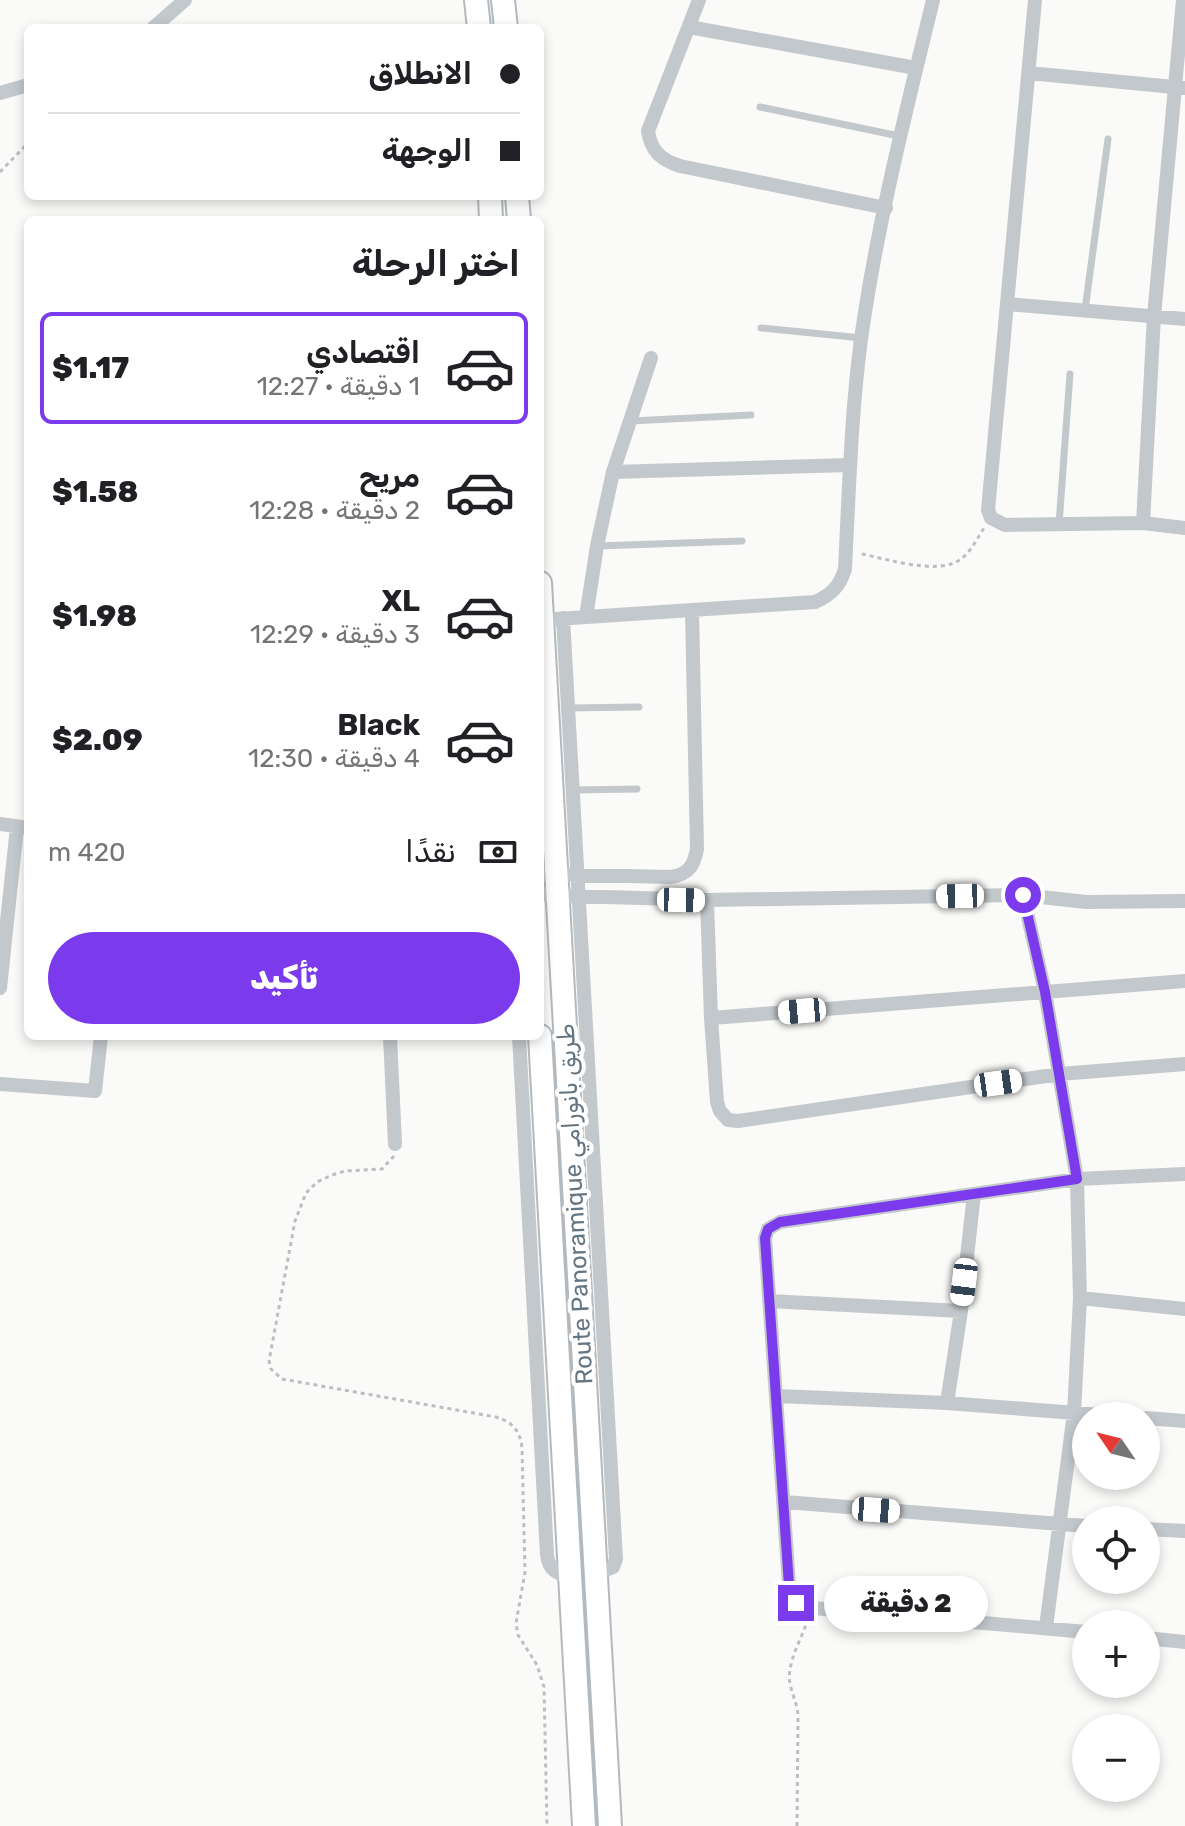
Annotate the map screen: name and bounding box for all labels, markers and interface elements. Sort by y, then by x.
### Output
text: الانطلاق [368,56,472,92]
text: الوجهة [382,133,472,169]
text: اختر الرحلة [352,242,520,285]
icon: car [444,332,516,404]
text: اقتصادي [306,335,420,371]
text: $1.17 [52,350,129,386]
text: 1 دقيقة · 12:27 [257,371,420,402]
icon: car [444,456,516,528]
text: مريح [359,459,420,495]
text: $1.58 [52,474,138,510]
text: 2 دقيقة · 12:28 [249,495,420,526]
icon: car [444,580,516,652]
text: XL [381,583,420,619]
text: $1.98 [52,598,137,634]
text: 3 دقيقة · 12:29 [250,619,420,650]
icon: car [444,704,516,776]
text: Black [337,707,420,743]
text: $2.09 [52,722,143,758]
text: 4 دقيقة · 12:30 [248,743,420,774]
icon: cash [476,830,520,874]
text: نقدًا [405,834,456,870]
text: 420 m [48,837,125,868]
route start [1005,877,1041,913]
car [936,884,984,908]
car [657,888,705,912]
button: تأكيد [48,932,520,1024]
car [777,997,827,1025]
street label: Route Panoramique طريق بانورامي [552,1023,602,1385]
car [973,1068,1023,1098]
car [949,1257,979,1307]
north arrow [1072,1402,1160,1490]
map controls [1072,1402,1160,1802]
car [851,1496,901,1524]
button: locate [1072,1506,1160,1594]
callout: 2 دقيقة [824,1575,988,1631]
route end [778,1585,814,1621]
text: 2 دقيقة [860,1588,952,1619]
button: + [1072,1610,1160,1698]
button: − [1072,1714,1160,1802]

